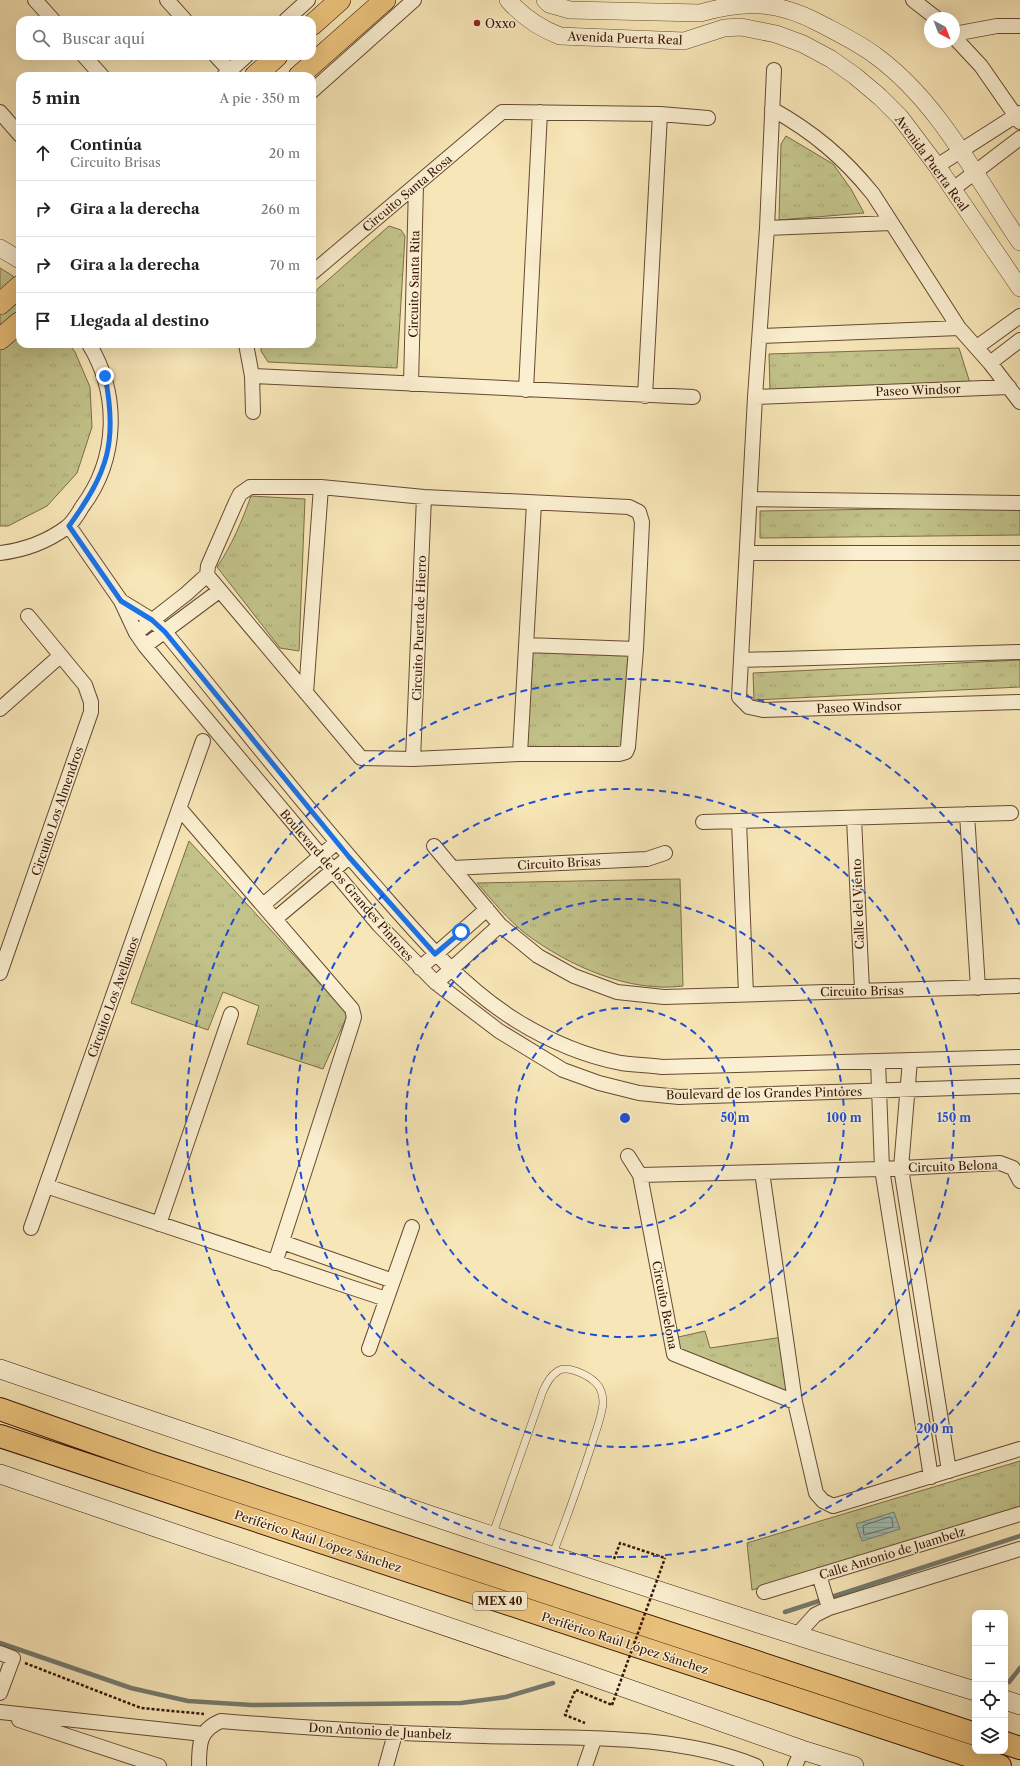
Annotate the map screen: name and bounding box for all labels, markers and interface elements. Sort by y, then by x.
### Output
north arrow [924,12,960,48]
search box [16,16,316,60]
place label: Oxxo [485,16,516,31]
marker: Oxxo [472,18,482,28]
icon: search [30,27,52,49]
street label: Avenida Puerta Real [566,28,683,48]
text: Buscar aquí [62,29,145,48]
text: 5 min [32,88,80,108]
text: A pie · 350 m [220,90,300,106]
street label: Avenida Puerta Real [892,111,972,214]
text: Continúa [70,135,142,154]
icon: ahead [32,142,54,164]
text: 20 m [269,145,300,161]
street label: Circuito Santa Rosa [359,151,455,235]
text: Circuito Brisas [70,154,161,170]
icon: right [32,198,54,220]
text: Gira a la derecha [70,199,200,218]
text: 260 m [261,201,300,217]
street label: Circuito Santa Rita [406,229,422,338]
icon: right [32,254,54,276]
text: Gira a la derecha [70,255,200,274]
text: 70 m [270,257,300,273]
icon: arrive [32,310,54,332]
text: Llegada al destino [70,311,209,330]
route end [96,367,114,385]
street label: Paseo Windsor [875,381,961,399]
street label: Circuito Puerta de Hierro [409,555,429,701]
street label: Paseo Windsor [816,698,902,716]
street label: Circuito Los Almendros [28,744,86,878]
street label: Boulevard de los Grandes Pintores [277,806,417,964]
street label: Circuito Brisas [517,853,601,873]
street label: Calle del Viento [849,858,867,950]
route start [452,923,470,941]
street label: Circuito Los Avellanos [84,934,142,1060]
street label: Circuito Brisas [820,983,904,999]
street label: Boulevard de los Grandes Pintores [666,1084,862,1102]
text: 50 m [720,1110,750,1125]
text: 100 m [826,1110,862,1125]
text: 150 m [937,1110,971,1125]
centre of rings [618,1111,632,1125]
street label: Circuito Belona [908,1157,999,1175]
street label: Circuito Belona [649,1259,681,1351]
text: 200 m [916,1421,954,1436]
street label: Periférico Raúl López Sánchez [232,1507,404,1575]
street label: Calle Antonio de Juambelz [817,1524,967,1582]
road number: MEX 40 [473,1592,527,1610]
street label: Periférico Raúl López Sánchez [539,1609,711,1677]
map controls [972,1610,1008,1754]
button: + [972,1610,1008,1646]
button: − [972,1646,1008,1682]
button: locate [972,1682,1008,1718]
button: layers [972,1718,1008,1754]
street label: Don Antonio de Juanbelz [308,1720,452,1742]

